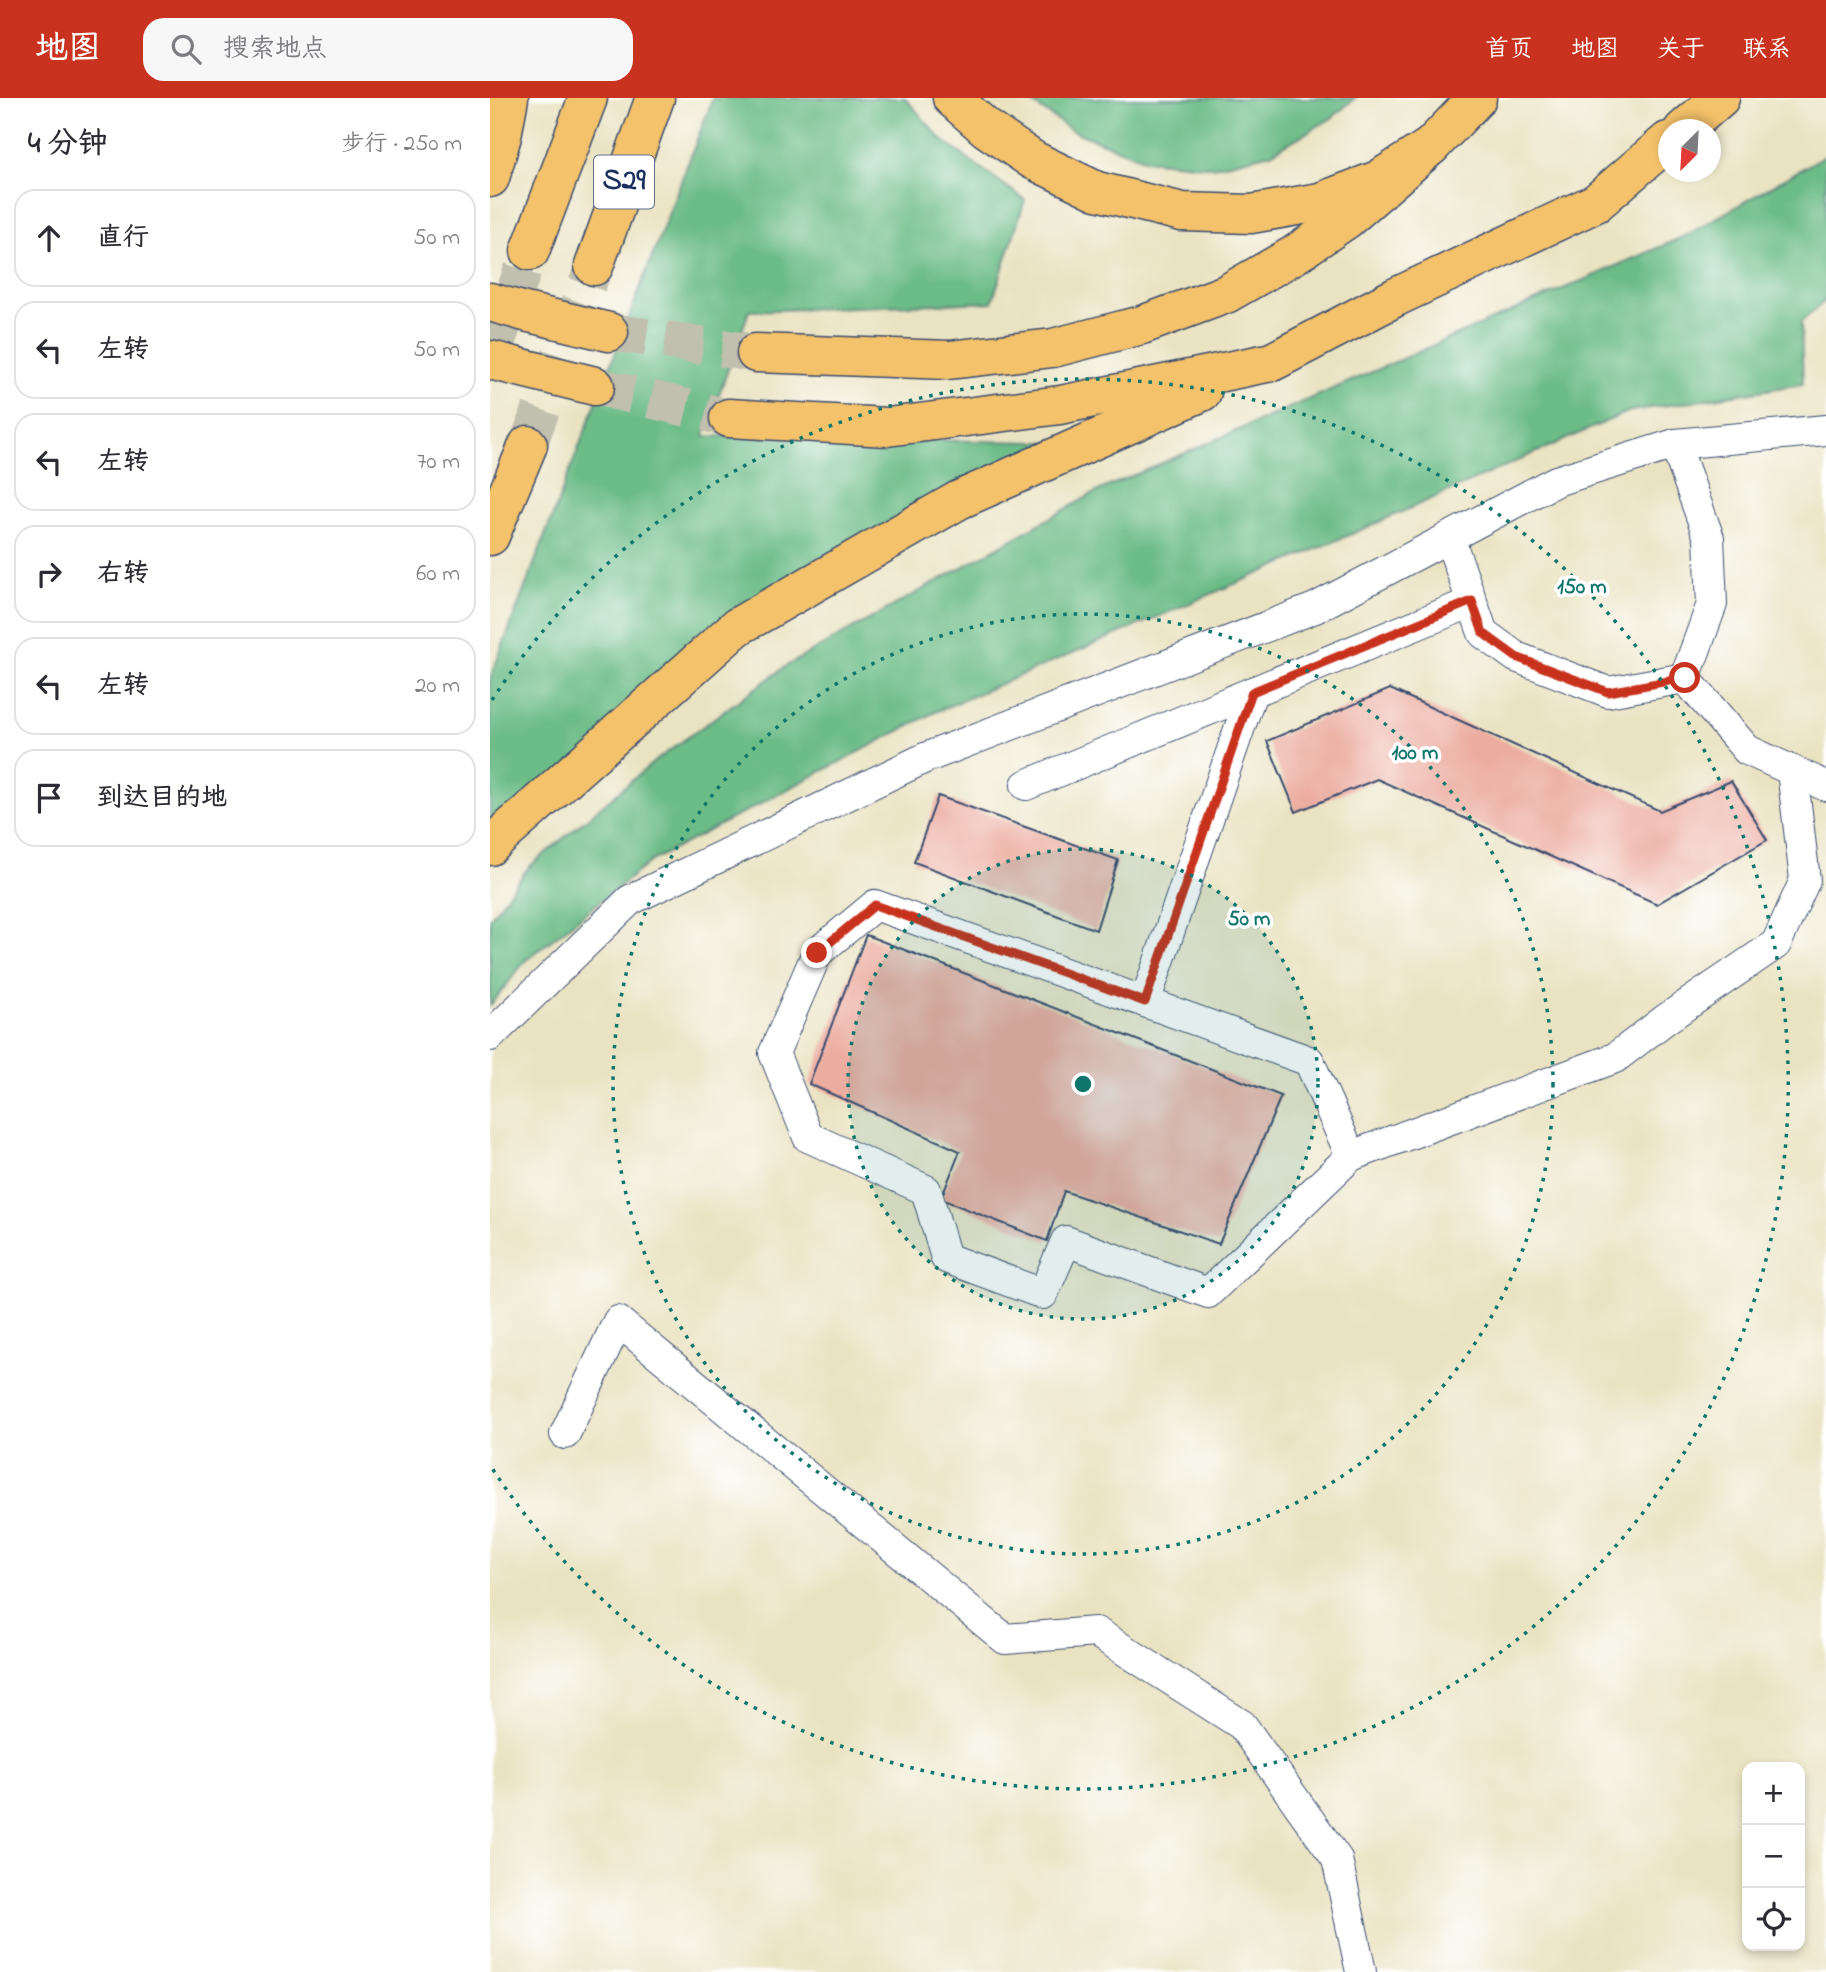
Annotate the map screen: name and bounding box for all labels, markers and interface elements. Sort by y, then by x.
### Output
search box [143,18,633,81]
text: 地图 [35,26,101,74]
icon: search [167,30,205,68]
text: 搜索地点 [223,31,327,69]
text: 首页 [1485,33,1533,68]
text: 地图 [1571,33,1619,68]
text: 关于 [1657,33,1705,68]
text: 联系 [1743,33,1791,68]
north arrow [1658,119,1721,182]
text: 4 分钟 [28,123,108,167]
text: 步行 · 250 m [341,128,462,161]
road number: S29 [594,156,654,208]
icon: ahead [30,219,68,257]
text: 直行 [97,220,149,258]
text: 50 m [413,222,460,255]
icon: left [30,331,68,369]
text: 左转 [97,332,149,370]
text: 50 m [413,334,460,367]
icon: left [30,443,68,481]
text: 左转 [97,444,149,482]
text: 70 m [417,446,460,479]
icon: right [30,555,68,593]
text: 右转 [97,556,149,594]
text: 60 m [416,558,460,591]
text: 150 m [1557,573,1607,603]
route start [1669,662,1700,693]
icon: left [30,667,68,705]
text: 左转 [97,668,149,706]
text: 20 m [415,670,460,703]
text: 100 m [1392,739,1438,769]
icon: arrive [30,779,68,817]
text: 到达目的地 [97,780,227,818]
text: 50 m [1228,905,1270,935]
route end [801,937,832,968]
centre of rings [1071,1072,1095,1096]
map controls [1742,1762,1805,1951]
button: + [1742,1762,1805,1825]
button: − [1742,1825,1805,1888]
button: locate [1742,1888,1805,1951]

